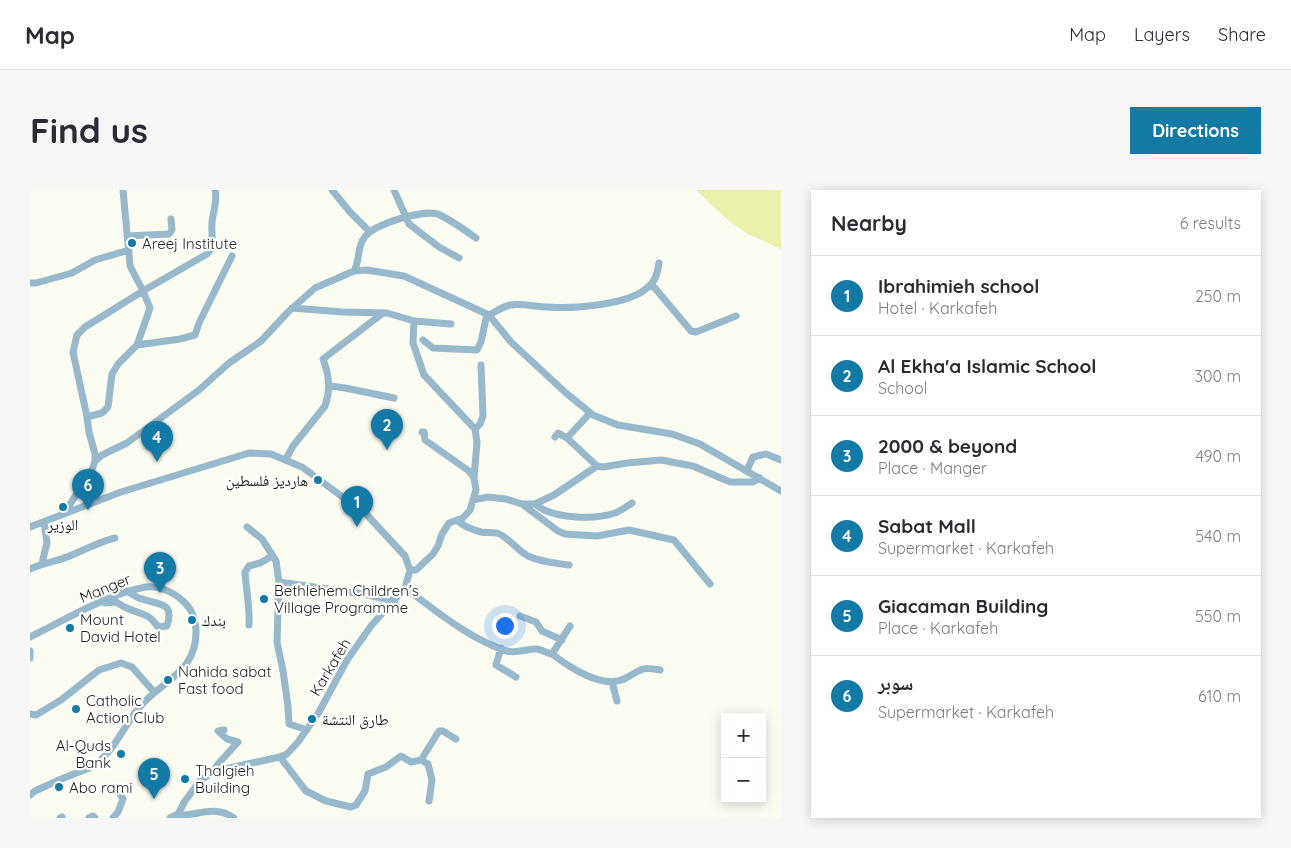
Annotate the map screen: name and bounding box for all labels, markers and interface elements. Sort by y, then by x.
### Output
text: Map [25,20,75,50]
text: Map [1069,23,1106,46]
text: Layers [1134,23,1190,46]
text: Share [1218,23,1266,46]
button: Directions [1130,107,1261,154]
text: Find us [30,108,148,152]
text: Nearby [831,210,907,236]
text: 6 results [1180,213,1241,233]
place label: Areej Institute [142,234,237,253]
marker: Areej Institute [126,237,138,249]
text: Ibrahimieh school [878,274,1039,298]
text: 1 [844,286,850,306]
text: 250 m [1195,286,1241,306]
text: Hotel · Karkafeh [878,298,997,318]
text: Al Ekha'a Islamic School [878,354,1096,378]
text: 2 [842,366,852,386]
text: 300 m [1195,366,1241,386]
text: School [878,378,927,398]
pin: 2 [371,409,403,450]
pin: 4 [141,421,173,462]
text: 2000 & beyond [878,434,1017,458]
text: 3 [843,446,851,466]
text: 490 m [1195,446,1241,466]
text: Place · Manger [878,458,987,478]
pin: 6 [72,469,104,510]
place label: هارديز فلسطين [226,471,308,491]
marker: هارديز فلسطين [312,474,324,486]
pin: 1 [341,486,373,527]
marker: الوزير [57,501,69,513]
text: Sabat Mall [878,514,976,538]
place label: الوزير [47,515,78,534]
text: 4 [842,526,852,546]
text: 540 m [1195,526,1241,546]
text: Supermarket · Karkafeh [878,538,1054,558]
pin: 3 [144,552,176,593]
street label: Manger [77,569,134,607]
place label: Bethlehem Children’s Village Programme [274,581,419,617]
marker: Bethlehem Children’s Village Programme [258,593,270,605]
text: Giacaman Building [878,594,1048,618]
text: 5 [842,606,852,626]
text: 550 m [1195,606,1241,626]
place label: Mount David Hotel [80,610,161,646]
place label: بندك [202,611,226,630]
your location [492,613,518,639]
marker: بندك [186,614,198,626]
text: Place · Karkafeh [878,618,998,638]
marker: Mount David Hotel [64,622,76,634]
street label: Karkafeh [305,635,355,699]
place label: Nahida sabat Fast food [178,662,272,698]
text: سوبر [878,671,913,695]
marker: Nahida sabat Fast food [162,674,174,686]
text: 6 [843,686,851,706]
text: 610 m [1198,686,1241,706]
place label: Catholic Action Club [86,691,164,727]
text: Supermarket · Karkafeh [878,702,1054,722]
marker: Catholic Action Club [70,703,82,715]
place label: طارق النتشة [322,710,389,730]
marker: طارق النتشة [306,713,318,725]
map controls [721,713,766,803]
button: + [721,713,766,758]
place label: Al-Quds Bank [56,736,111,772]
marker: Al-Quds Bank [115,748,127,760]
pin: 5 [138,758,170,799]
button: − [721,758,766,803]
place label: Thalgieh Building [195,761,255,797]
marker: Thalgieh Building [179,773,191,785]
place label: Abo rami [69,778,133,797]
marker: Abo rami [53,781,65,793]

